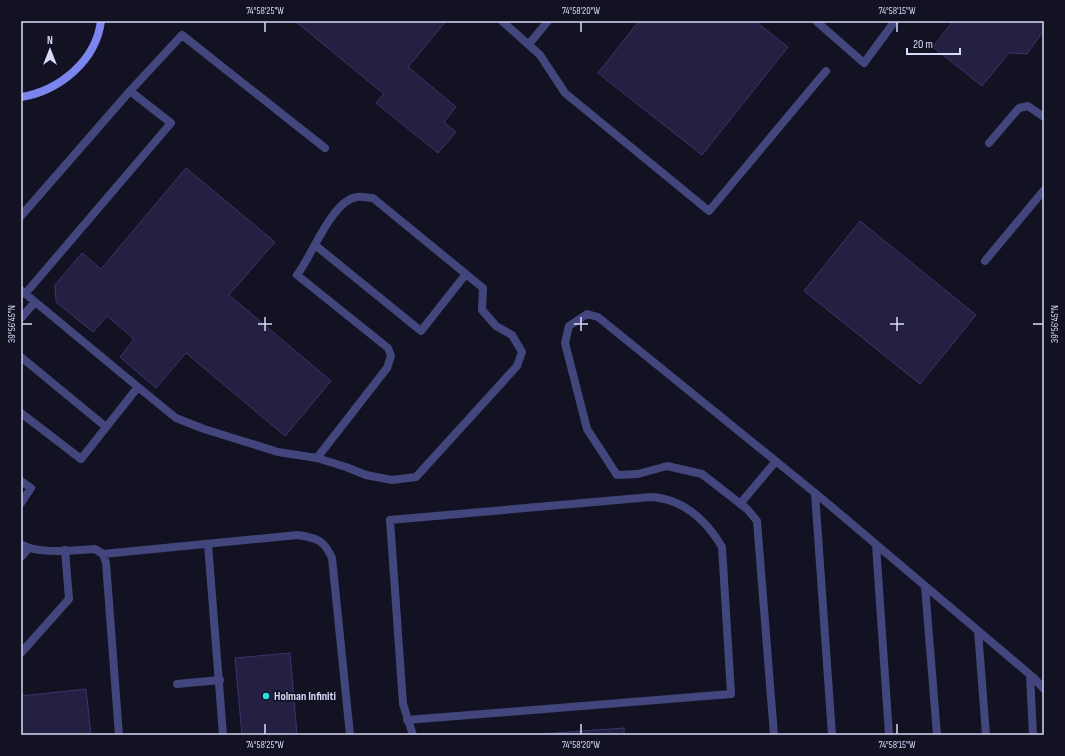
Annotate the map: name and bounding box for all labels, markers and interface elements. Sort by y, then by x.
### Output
text: 74°58'25"W [246,5,284,17]
text: 74°58'20"W [562,5,601,17]
text: 74°58'15"W [878,5,916,17]
north arrow [30,30,70,70]
scale bar [907,30,960,56]
text: N [47,34,53,47]
text: 20 m [913,37,933,52]
text: 39°56'45"N [6,305,18,343]
text: 39°56'45"N [1049,305,1061,343]
place label: Holman Infiniti [274,689,336,704]
marker: Holman Infiniti [261,691,271,701]
text: 74°58'25"W [246,739,284,751]
text: 74°58'20"W [562,739,601,751]
text: 74°58'15"W [878,739,916,751]

